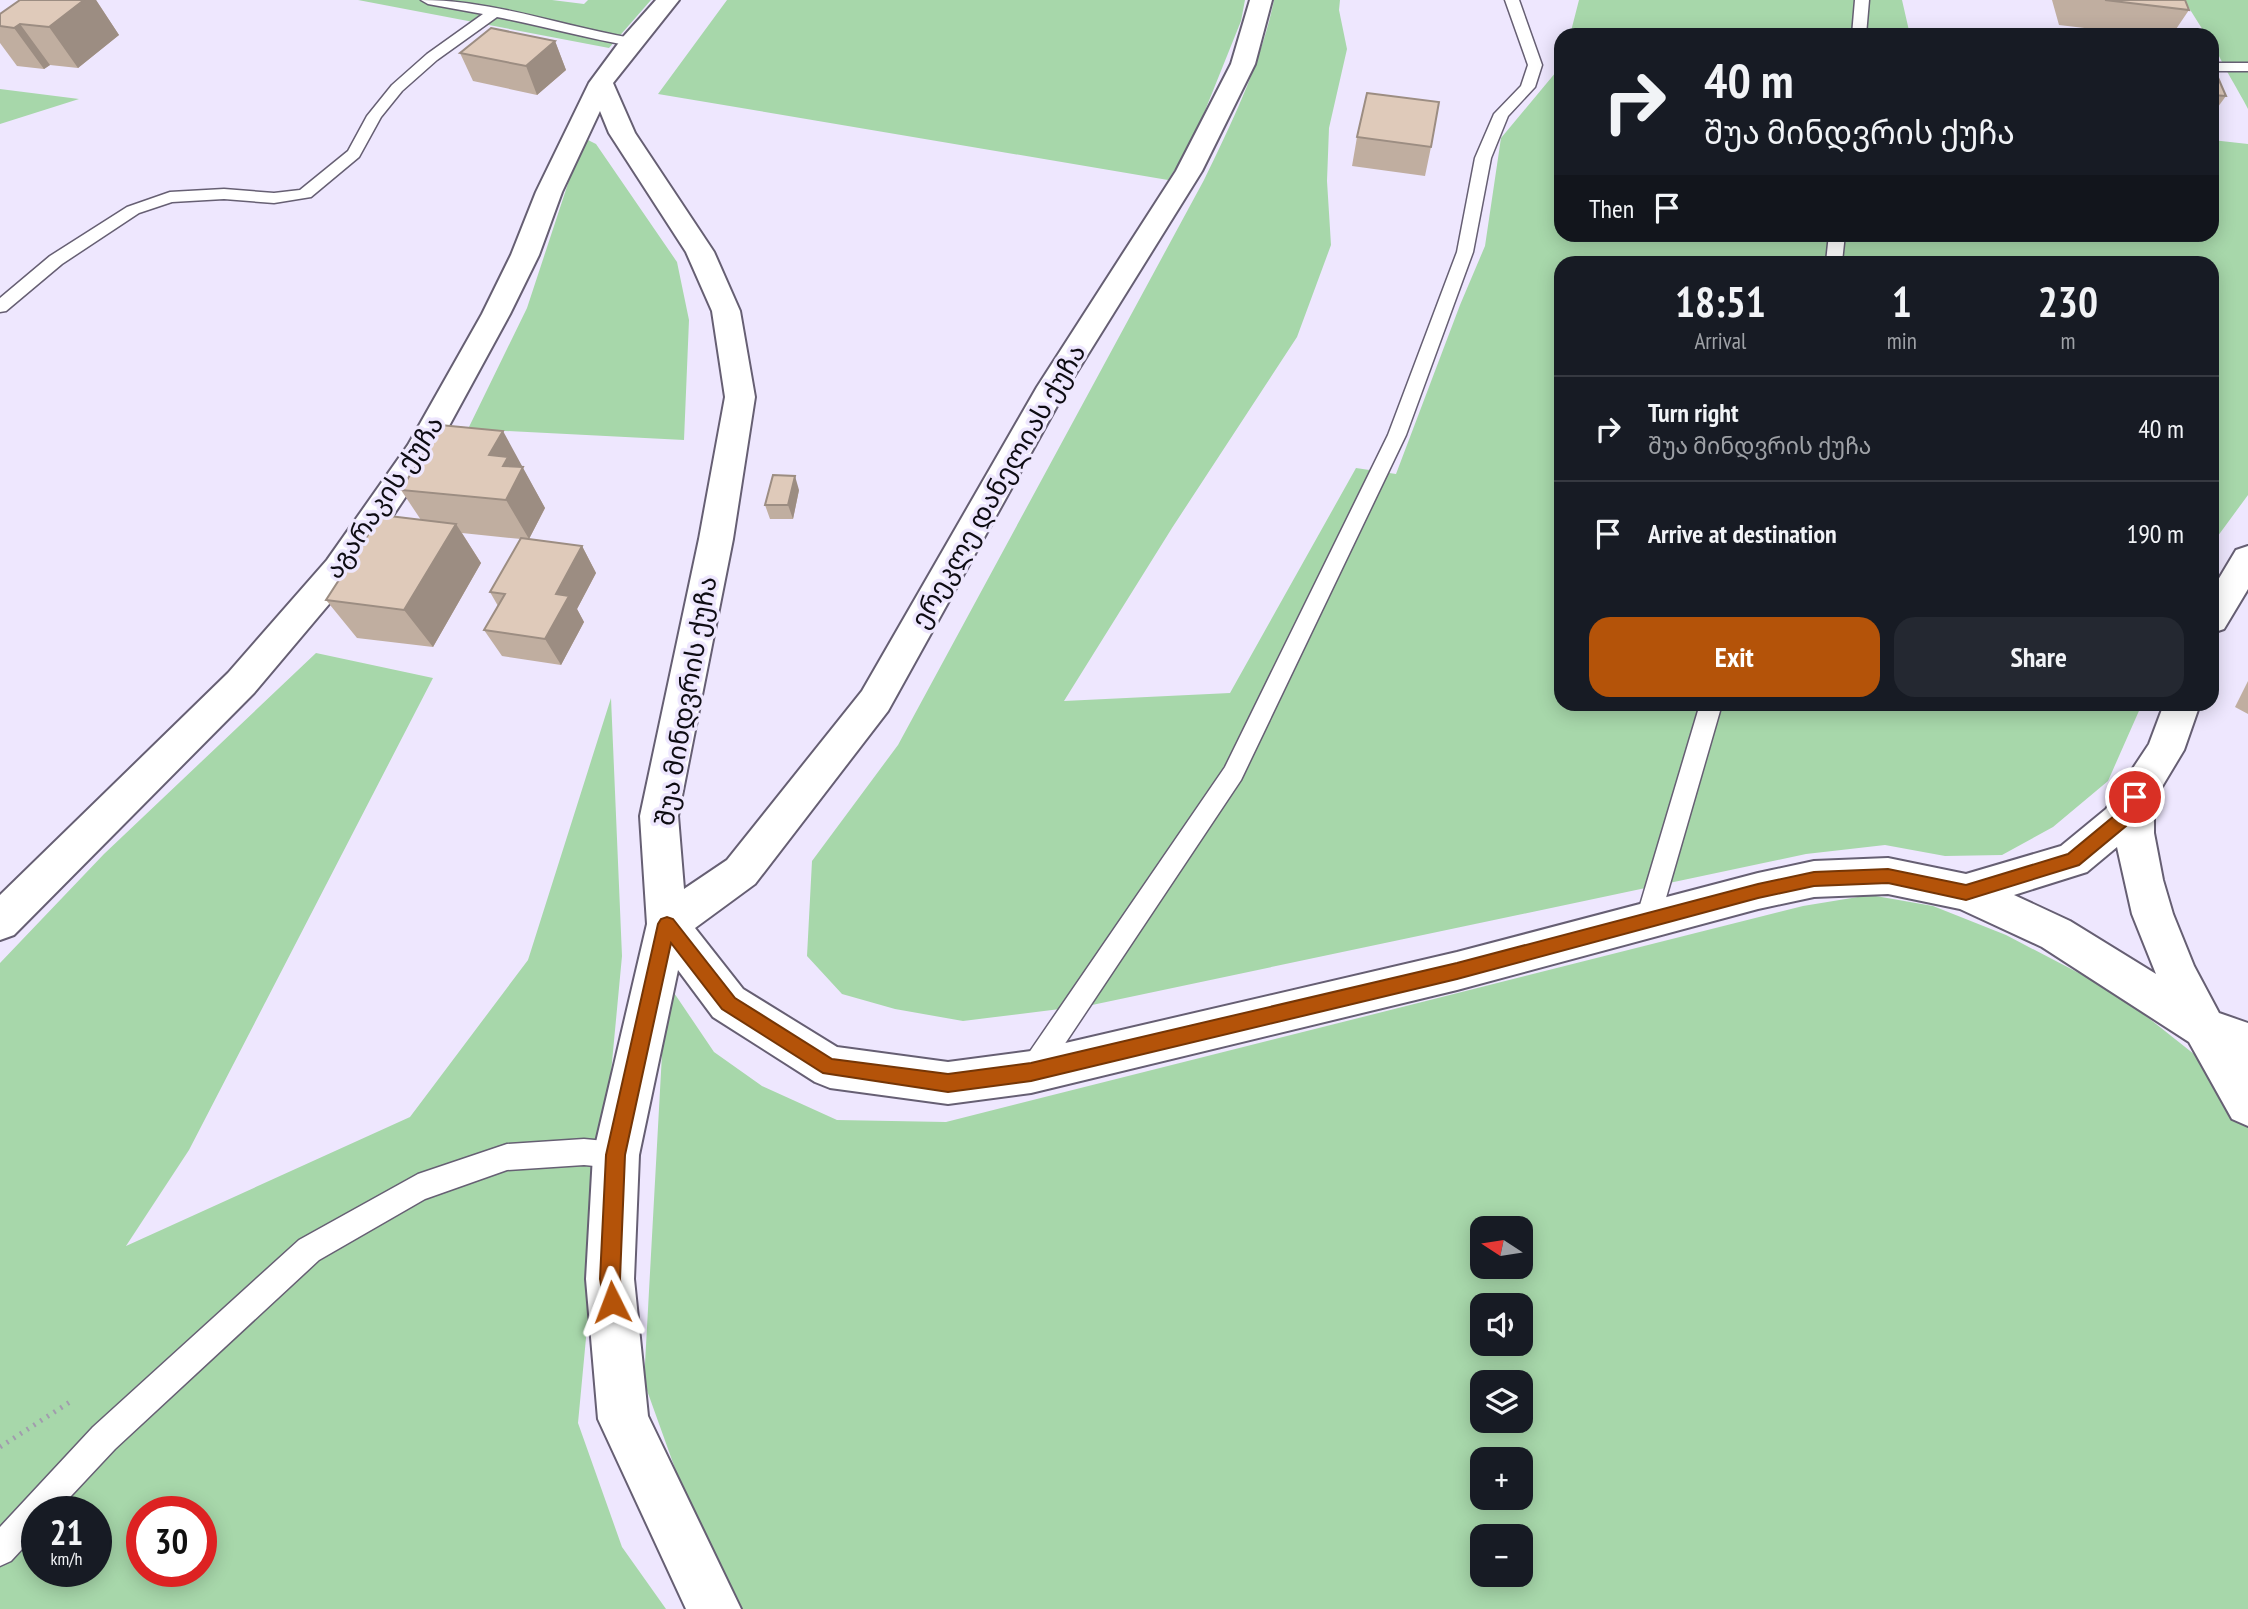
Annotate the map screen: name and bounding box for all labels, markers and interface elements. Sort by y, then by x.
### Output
text: 40 m [1704,48,1793,112]
icon: right [1589,56,1680,147]
text: შუა მინდვრის ქუჩა [1704,111,2015,153]
icon: arrive [1648,189,1686,227]
text: Then [1589,192,1634,225]
text: 18:51 [1675,274,1766,329]
text: 1 [1892,274,1912,329]
text: 230 [2038,274,2098,329]
text: Arrival [1694,326,1746,355]
text: min [1887,326,1917,355]
text: m [2060,326,2075,355]
street label: ერეკლე დანელიას ქუჩა [903,338,1092,634]
text: Turn right [1648,396,1739,429]
street label: აგარაკის ქუჩა [317,409,450,585]
icon: right [1589,410,1627,448]
text: 40 m [2138,412,2184,445]
text: შუა მინდვრის ქუჩა [1648,431,1871,460]
icon: arrive [1589,515,1627,553]
text: Arrive at destination [1648,517,1837,550]
text: 190 m [2126,517,2184,550]
street label: შუა მინდვრის ქუჩა [647,574,724,828]
button: Exit [1589,617,1880,697]
button: Share [1894,617,2184,697]
pin [2105,767,2165,827]
icon: arrive [2116,778,2154,816]
north arrow [1470,1216,1533,1279]
map controls [1470,1216,1533,1587]
position arrow [575,1265,649,1339]
button: sound [1470,1293,1533,1356]
button: layers [1470,1370,1533,1433]
button: + [1470,1447,1533,1510]
speed limit sign: 30 [126,1496,217,1587]
text: 21 [50,1509,83,1555]
button: − [1470,1524,1533,1587]
text: km/h [51,1547,82,1570]

